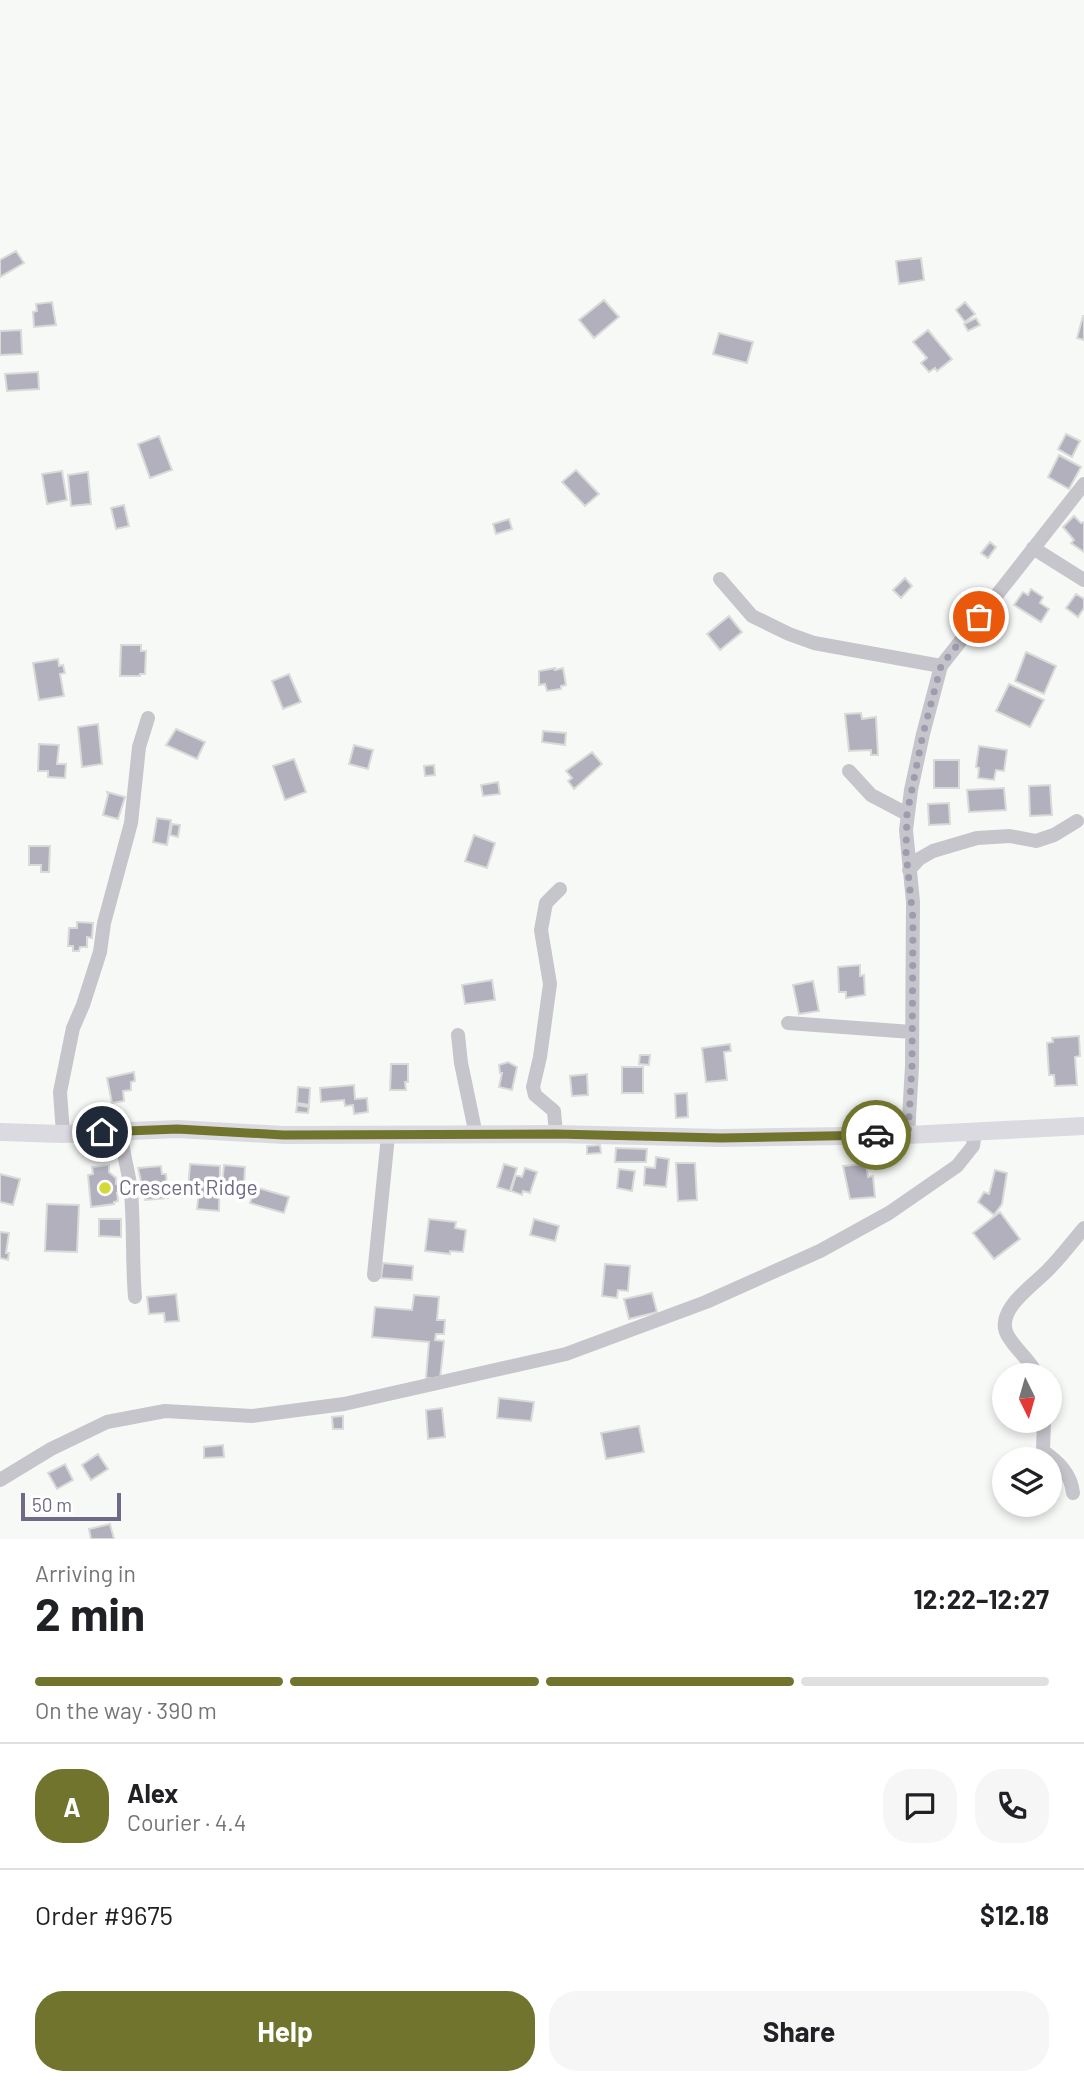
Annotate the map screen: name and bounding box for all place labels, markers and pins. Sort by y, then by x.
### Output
pin [949,587,1009,647]
pin [72,1102,132,1162]
place label: Crescent Ridge [119,1174,258,1199]
marker: Crescent Ridge [97,1180,113,1196]

